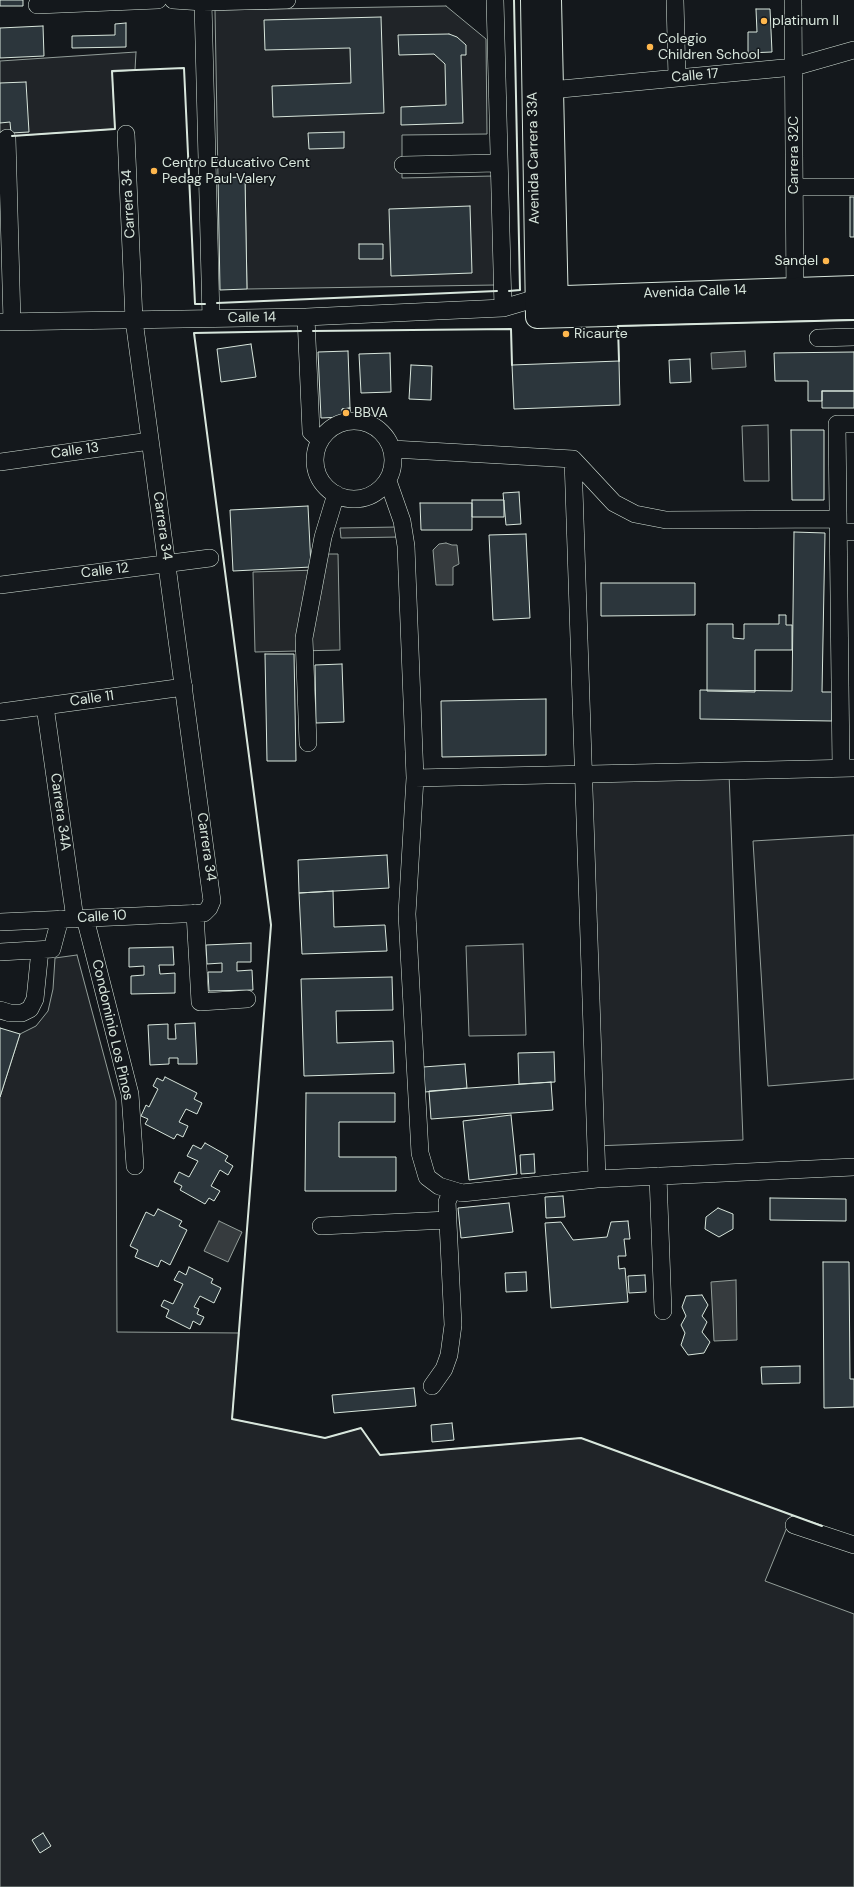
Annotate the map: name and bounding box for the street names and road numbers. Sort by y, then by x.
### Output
street label: Calle 17 [671,66,719,86]
street label: Avenida Carrera 33A [524,92,544,224]
street label: Carrera 32C [786,116,802,194]
street label: Carrera 34 [119,169,139,239]
street label: Avenida Calle 14 [643,282,747,302]
street label: Calle 14 [228,309,276,327]
street label: Calle 13 [50,439,100,463]
street label: Carrera 34 [149,491,175,561]
street label: Calle 12 [80,560,130,582]
street label: Calle 11 [69,688,115,710]
street label: Carrera 34A [46,772,74,852]
street label: Carrera 34 [193,812,219,882]
street label: Calle 10 [77,907,127,927]
street label: Condominio Los Pinos [88,958,136,1102]

